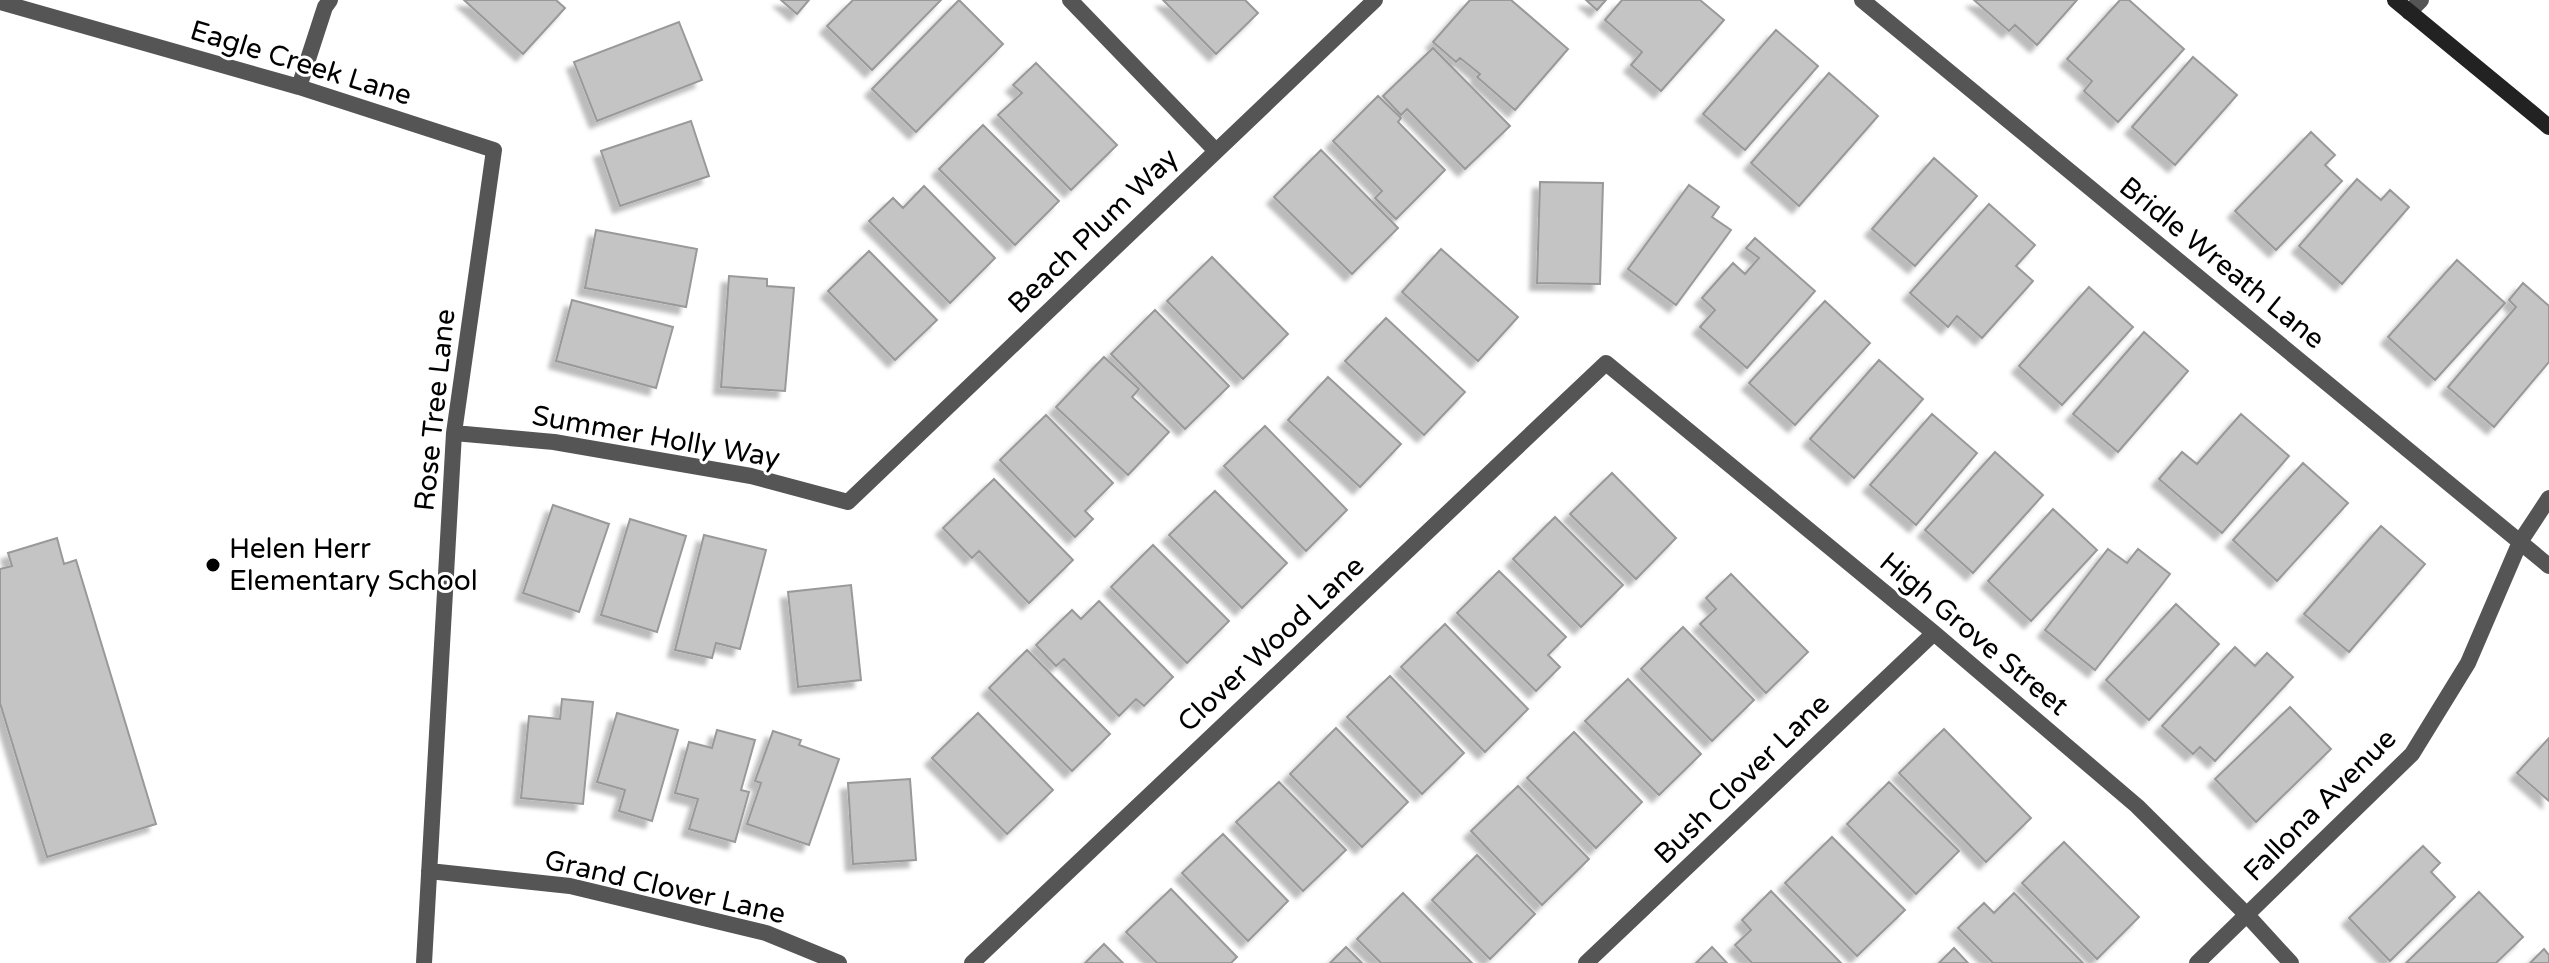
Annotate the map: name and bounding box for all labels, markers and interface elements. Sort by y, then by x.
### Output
street label: Eagle Creek Lane [186,13,416,113]
street label: Beach Plum Way [1001,141,1185,321]
street label: Bridle Wreath Lane [2112,170,2332,356]
street label: Rose Tree Lane [407,307,463,513]
street label: Summer Holly Way [529,398,783,476]
place label: Helen Herr Elementary School [229,532,478,598]
street label: High Grove Street [1873,545,2076,723]
street label: Clover Wood Lane [1171,549,1371,739]
marker: Helen Herr Elementary School [204,556,222,574]
street label: Bush Clover Lane [1647,687,1837,871]
street label: Fallona Avenue [2237,722,2403,888]
street label: Grand Clover Lane [541,843,789,931]

